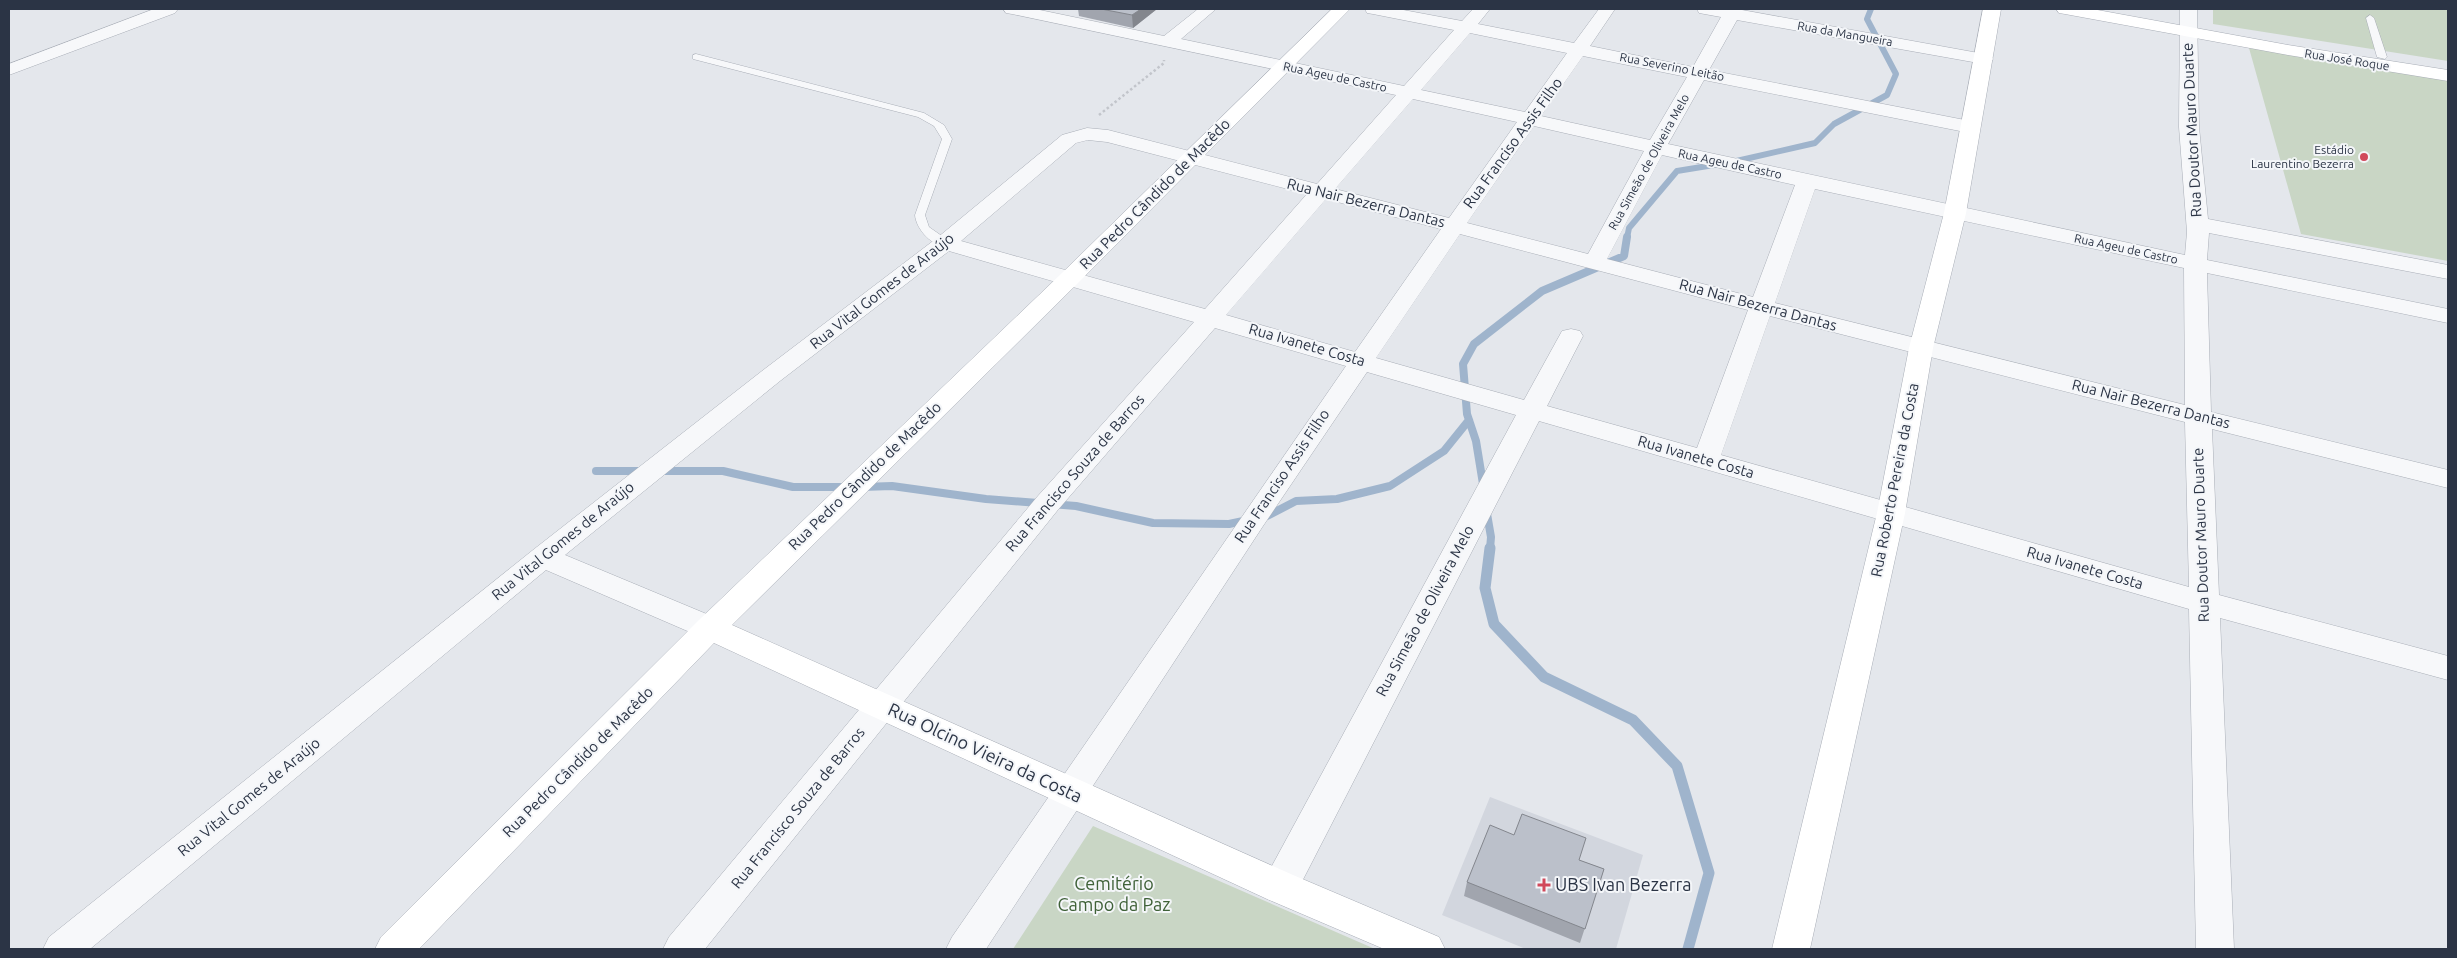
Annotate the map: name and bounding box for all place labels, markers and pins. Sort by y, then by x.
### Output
place label: Estádio Laurentino Bezerra [2251,143,2354,170]
marker: Estádio Laurentino Bezerra [2358,151,2370,163]
place label: UBS Ivan Bezerra [1555,874,1692,894]
marker: UBS Ivan Bezerra [1537,878,1551,892]

